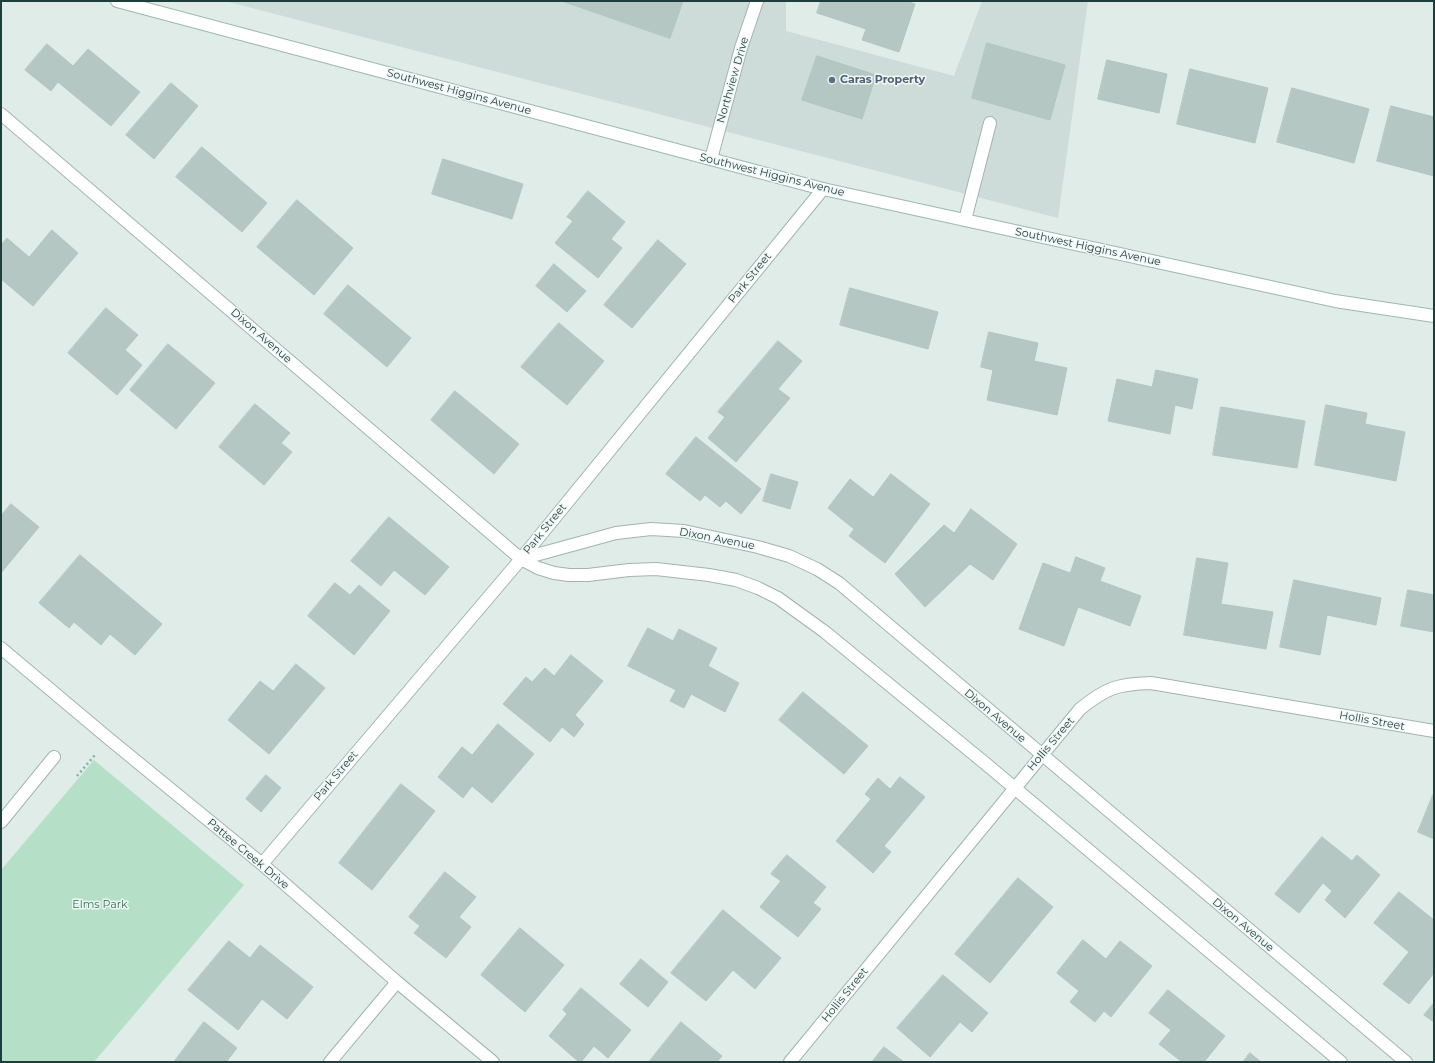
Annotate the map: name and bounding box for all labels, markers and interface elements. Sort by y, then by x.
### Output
street label: Northview Drive [714,35,752,125]
street label: Southwest Higgins Avenue [385,66,533,118]
place label: Caras Property [840,73,925,87]
marker: Caras Property [827,75,837,85]
street label: Southwest Higgins Avenue [698,151,846,199]
street label: Southwest Higgins Avenue [1014,225,1162,269]
street label: Park Street [726,250,774,306]
street label: Dixon Avenue [228,306,294,366]
street label: Park Street [521,501,569,557]
street label: Dixon Avenue [678,525,756,553]
street label: Dixon Avenue [961,686,1029,746]
street label: Hollis Street [1338,709,1406,733]
street label: Hollis Street [1025,714,1077,774]
street label: Park Street [311,748,361,804]
street label: Pattee Creek Drive [204,816,292,892]
street label: Dixon Avenue [1209,895,1277,955]
park label: Elms Park [72,898,128,912]
street label: Hollis Street [819,965,871,1025]

